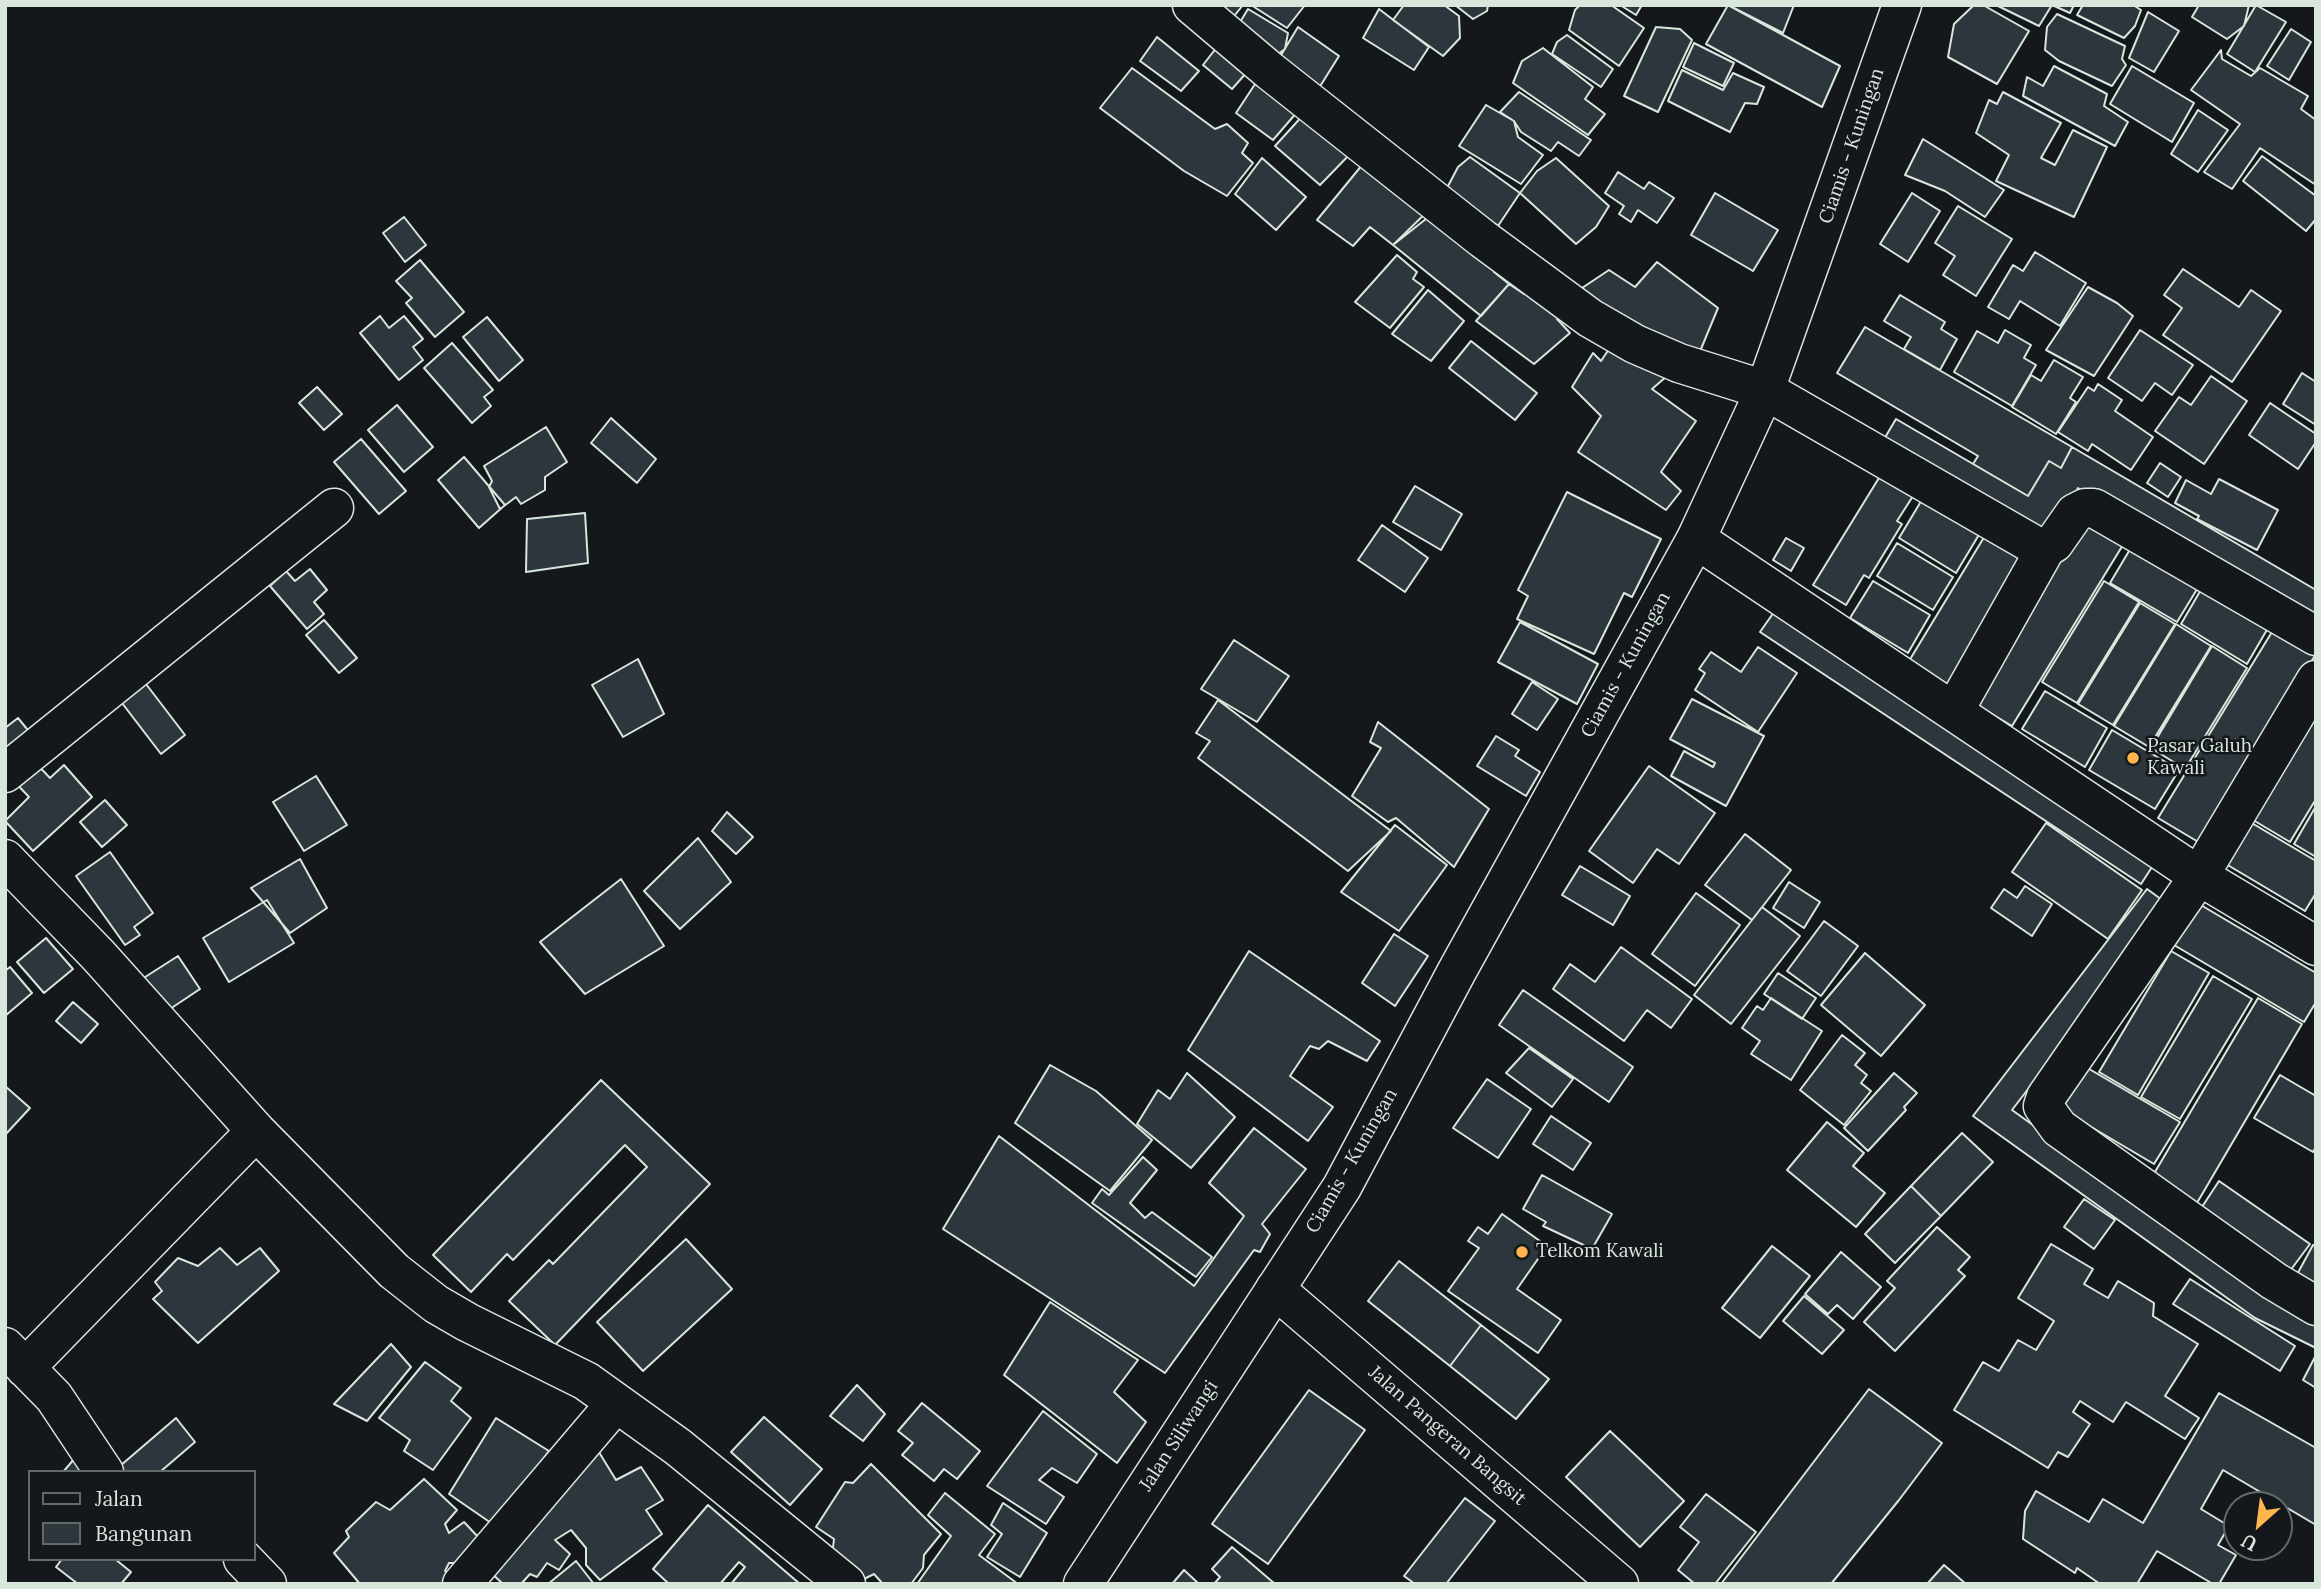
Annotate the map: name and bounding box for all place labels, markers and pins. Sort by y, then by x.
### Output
place label: Pasar Galuh Kawali [2147,736,2252,780]
marker: Pasar Galuh Kawali [2125,750,2141,766]
place label: Telkom Kawali [1536,1241,1664,1263]
marker: Telkom Kawali [1514,1244,1530,1260]

